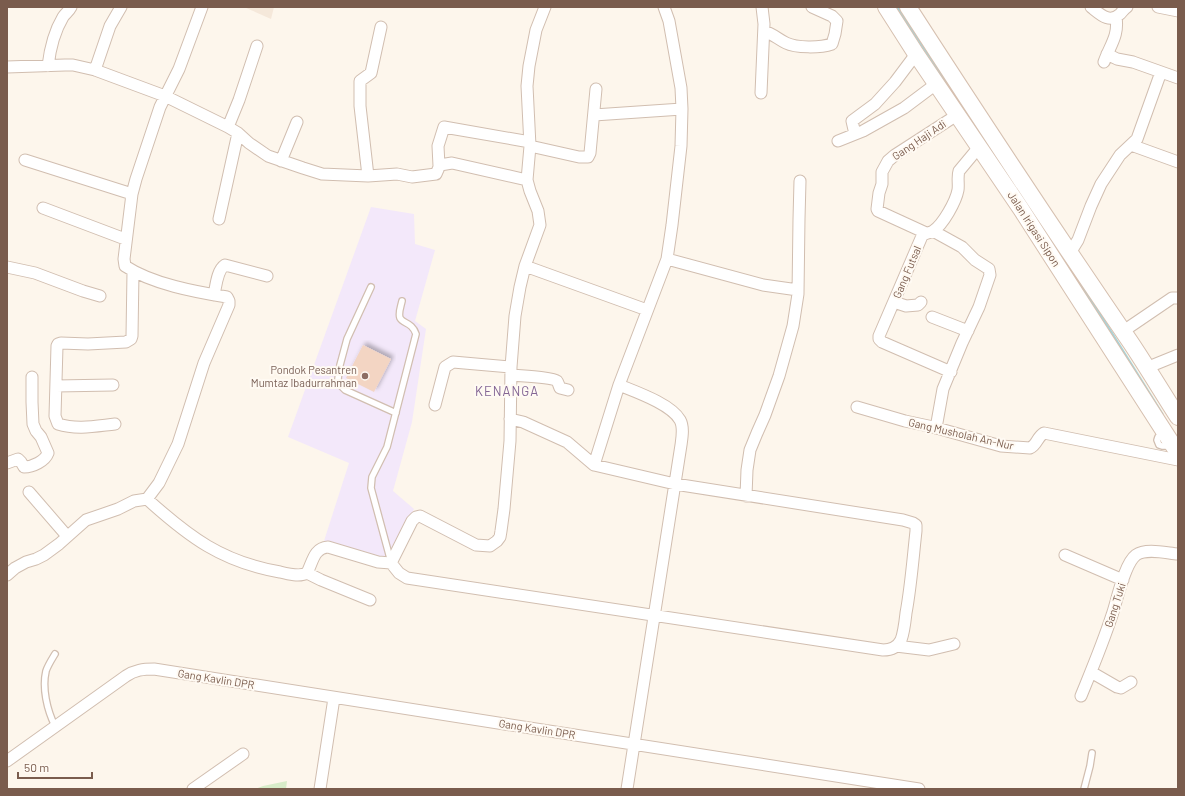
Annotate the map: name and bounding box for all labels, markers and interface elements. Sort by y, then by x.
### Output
street label: Gang Haji Adi [889,117,948,162]
street label: Jalan Irigasi Sipon [1005,189,1064,269]
street label: Gang Futsal [890,244,923,300]
place label: Pondok Pesantren Mumtaz Ibadurrahman [251,363,357,389]
marker: Pondok Pesantren Mumtaz Ibadurrahman [360,371,370,381]
district label: KENANGA [475,383,539,399]
street label: Gang Musholah An-Nur [907,415,1015,452]
street label: Gang Tuki [1101,581,1128,629]
street label: Gang Kavlin DPR [177,666,256,691]
street label: Gang Kavlin DPR [498,716,577,741]
scale bar [18,754,92,780]
text: 50 m [24,760,49,774]

